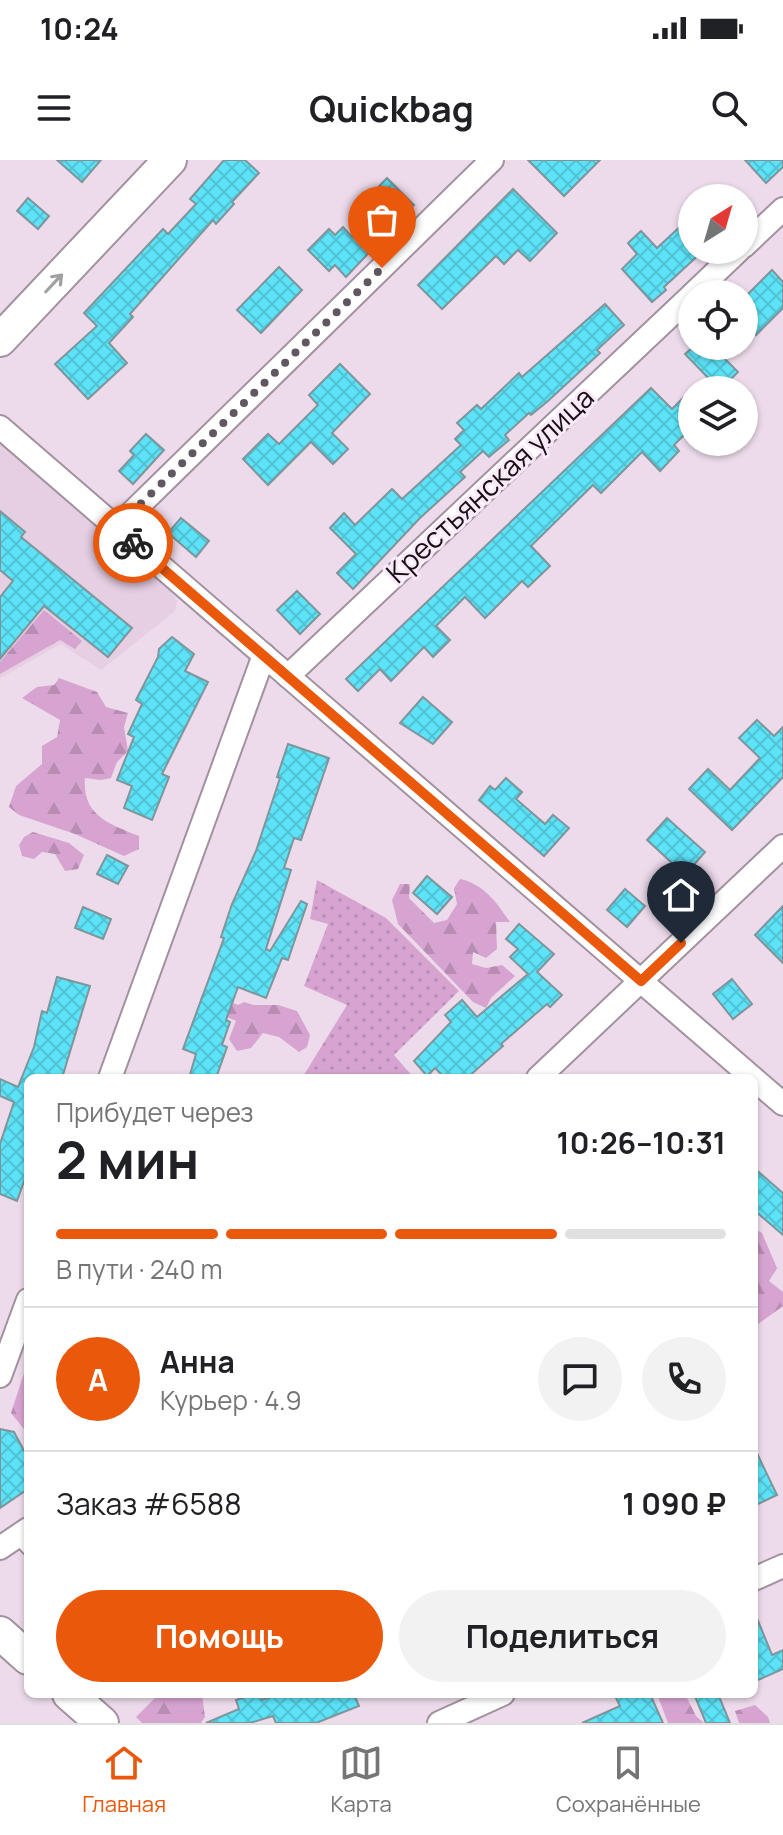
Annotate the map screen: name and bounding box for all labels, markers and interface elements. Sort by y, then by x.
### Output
text: 10:24 [40,8,119,49]
text: Quickbag [309,84,474,133]
icon: menu [32,86,76,130]
icon: search [707,86,751,130]
north arrow [678,184,758,264]
map controls [678,184,758,456]
pin [348,186,416,268]
icon: bag [360,198,404,242]
one-way arrow [44,273,63,293]
button: locate [678,280,758,360]
button: layers [678,376,758,456]
street label: Крестьянская улица [377,378,601,591]
courier [93,503,173,583]
icon: bike [111,521,155,565]
pin [647,861,715,943]
icon: home [659,873,703,917]
text: Прибудет через [56,1094,254,1130]
text: 10:26–10:31 [557,1122,726,1163]
text: 2 мин [56,1124,199,1195]
text: В пути · 240 m [56,1251,223,1287]
button: chat [538,1337,622,1421]
button: phone [642,1337,726,1421]
text: Анна [160,1341,235,1382]
text: А [88,1359,108,1400]
text: Курьер · 4.9 [160,1382,302,1418]
text: Заказ #6588 [56,1483,242,1524]
text: 1 090 ₽ [622,1483,726,1524]
button: Помощь [56,1590,383,1682]
button: Поделиться [399,1590,726,1682]
tab: Главная [82,1741,166,1819]
tab: Карта [330,1741,392,1819]
tab: Сохранённые [556,1741,701,1819]

